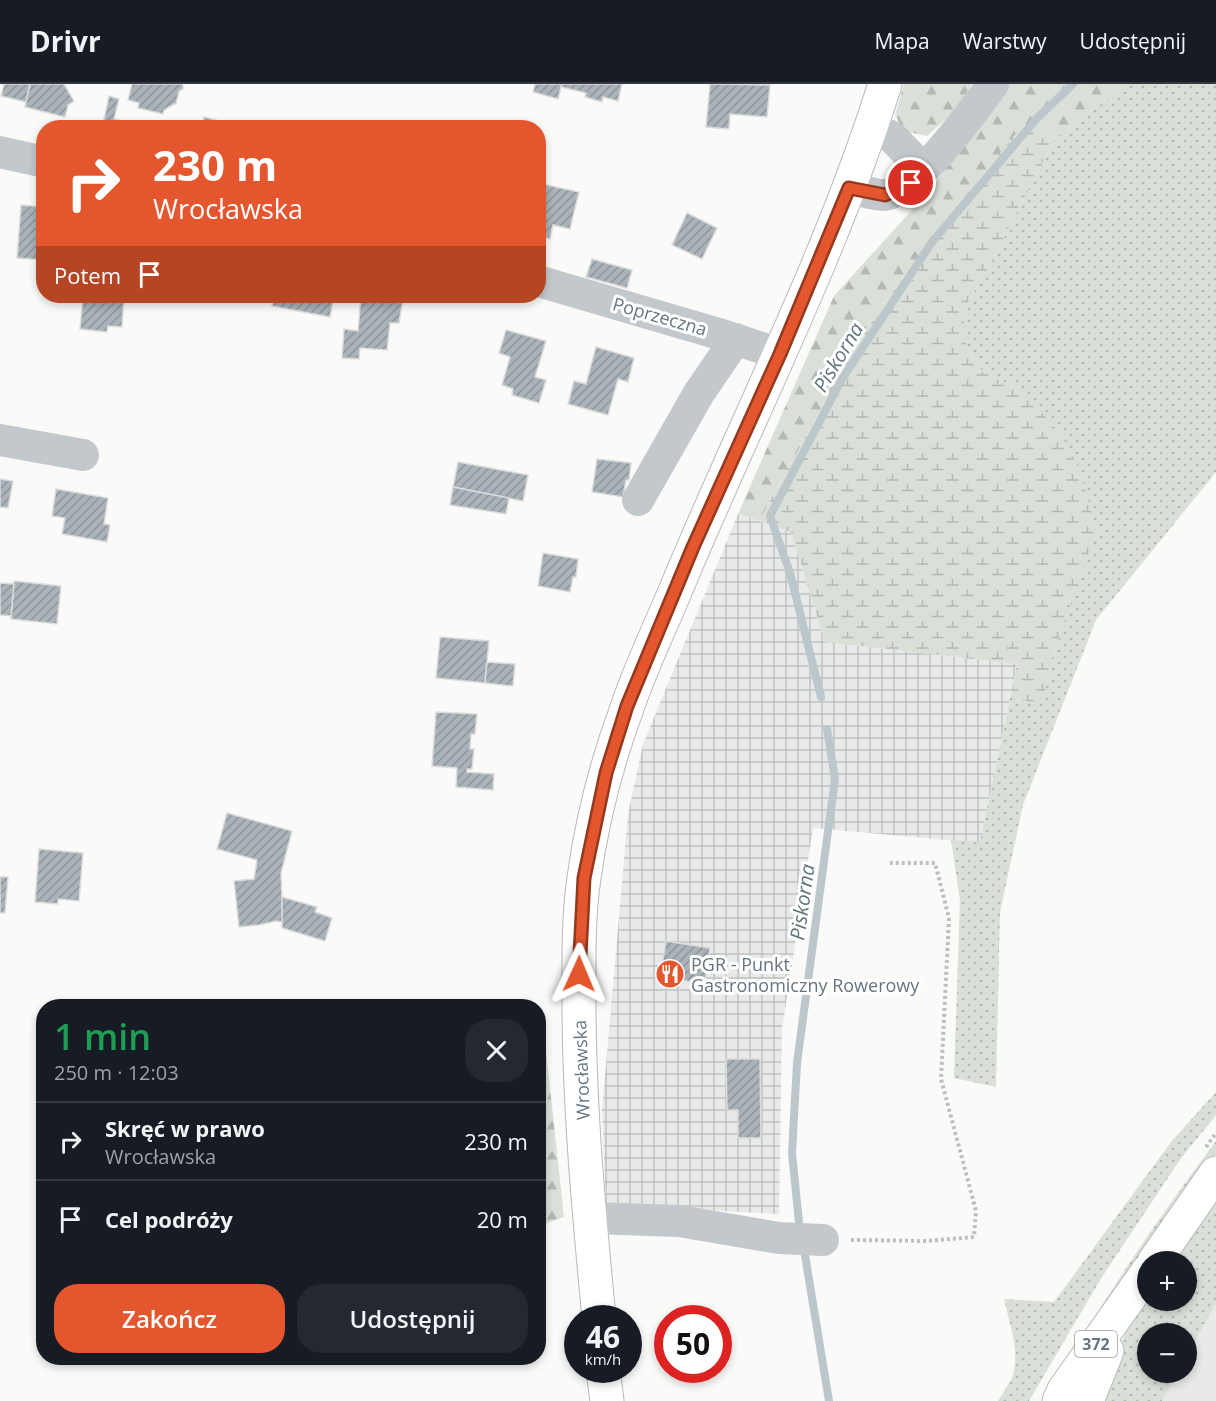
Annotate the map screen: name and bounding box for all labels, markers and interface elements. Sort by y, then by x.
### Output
text: Drivr [30,22,101,60]
text: Mapa [875,27,930,55]
text: Warstwy [963,27,1047,55]
text: Udostępnij [1080,27,1186,55]
text: 230 m [153,136,277,193]
icon: right [54,144,132,222]
pin [885,157,936,208]
icon: arrive [894,166,927,199]
text: Wrocławska [153,190,303,227]
icon: arrive [133,258,166,291]
text: Potem [54,260,121,290]
street label: Poprzeczna [610,291,710,341]
water label: Piskorna [807,317,869,397]
water label: Piskorna [783,862,821,942]
position arrow [547,942,611,1006]
place label: PGR - Punkt Gastronomiczny Rowerowy [691,952,920,997]
restaurant icon: PGR - Punkt Gastronomiczny Rowerowy [654,958,686,990]
text: 1 min [54,1012,151,1061]
button: close [465,1019,528,1082]
street label: Wrocławska [567,1020,595,1120]
text: 250 m · 12:03 [54,1059,179,1086]
text: Skręć w prawo [105,1113,265,1143]
icon: right [54,1125,87,1158]
text: 230 m [464,1126,528,1156]
text: Wrocławska [105,1143,216,1170]
icon: arrive [54,1203,87,1236]
text: Cel podróży [105,1204,233,1234]
text: 20 m [477,1204,528,1234]
map controls [1137,1251,1197,1383]
button: + [1137,1251,1197,1311]
button: Zakończ [54,1284,285,1353]
button: Udostępnij [297,1284,528,1353]
speed limit sign: 50 [654,1305,732,1383]
text: 46 [586,1316,620,1357]
button: − [1137,1323,1197,1383]
road number: 372 [1075,1331,1117,1357]
text: km/h [585,1349,621,1369]

